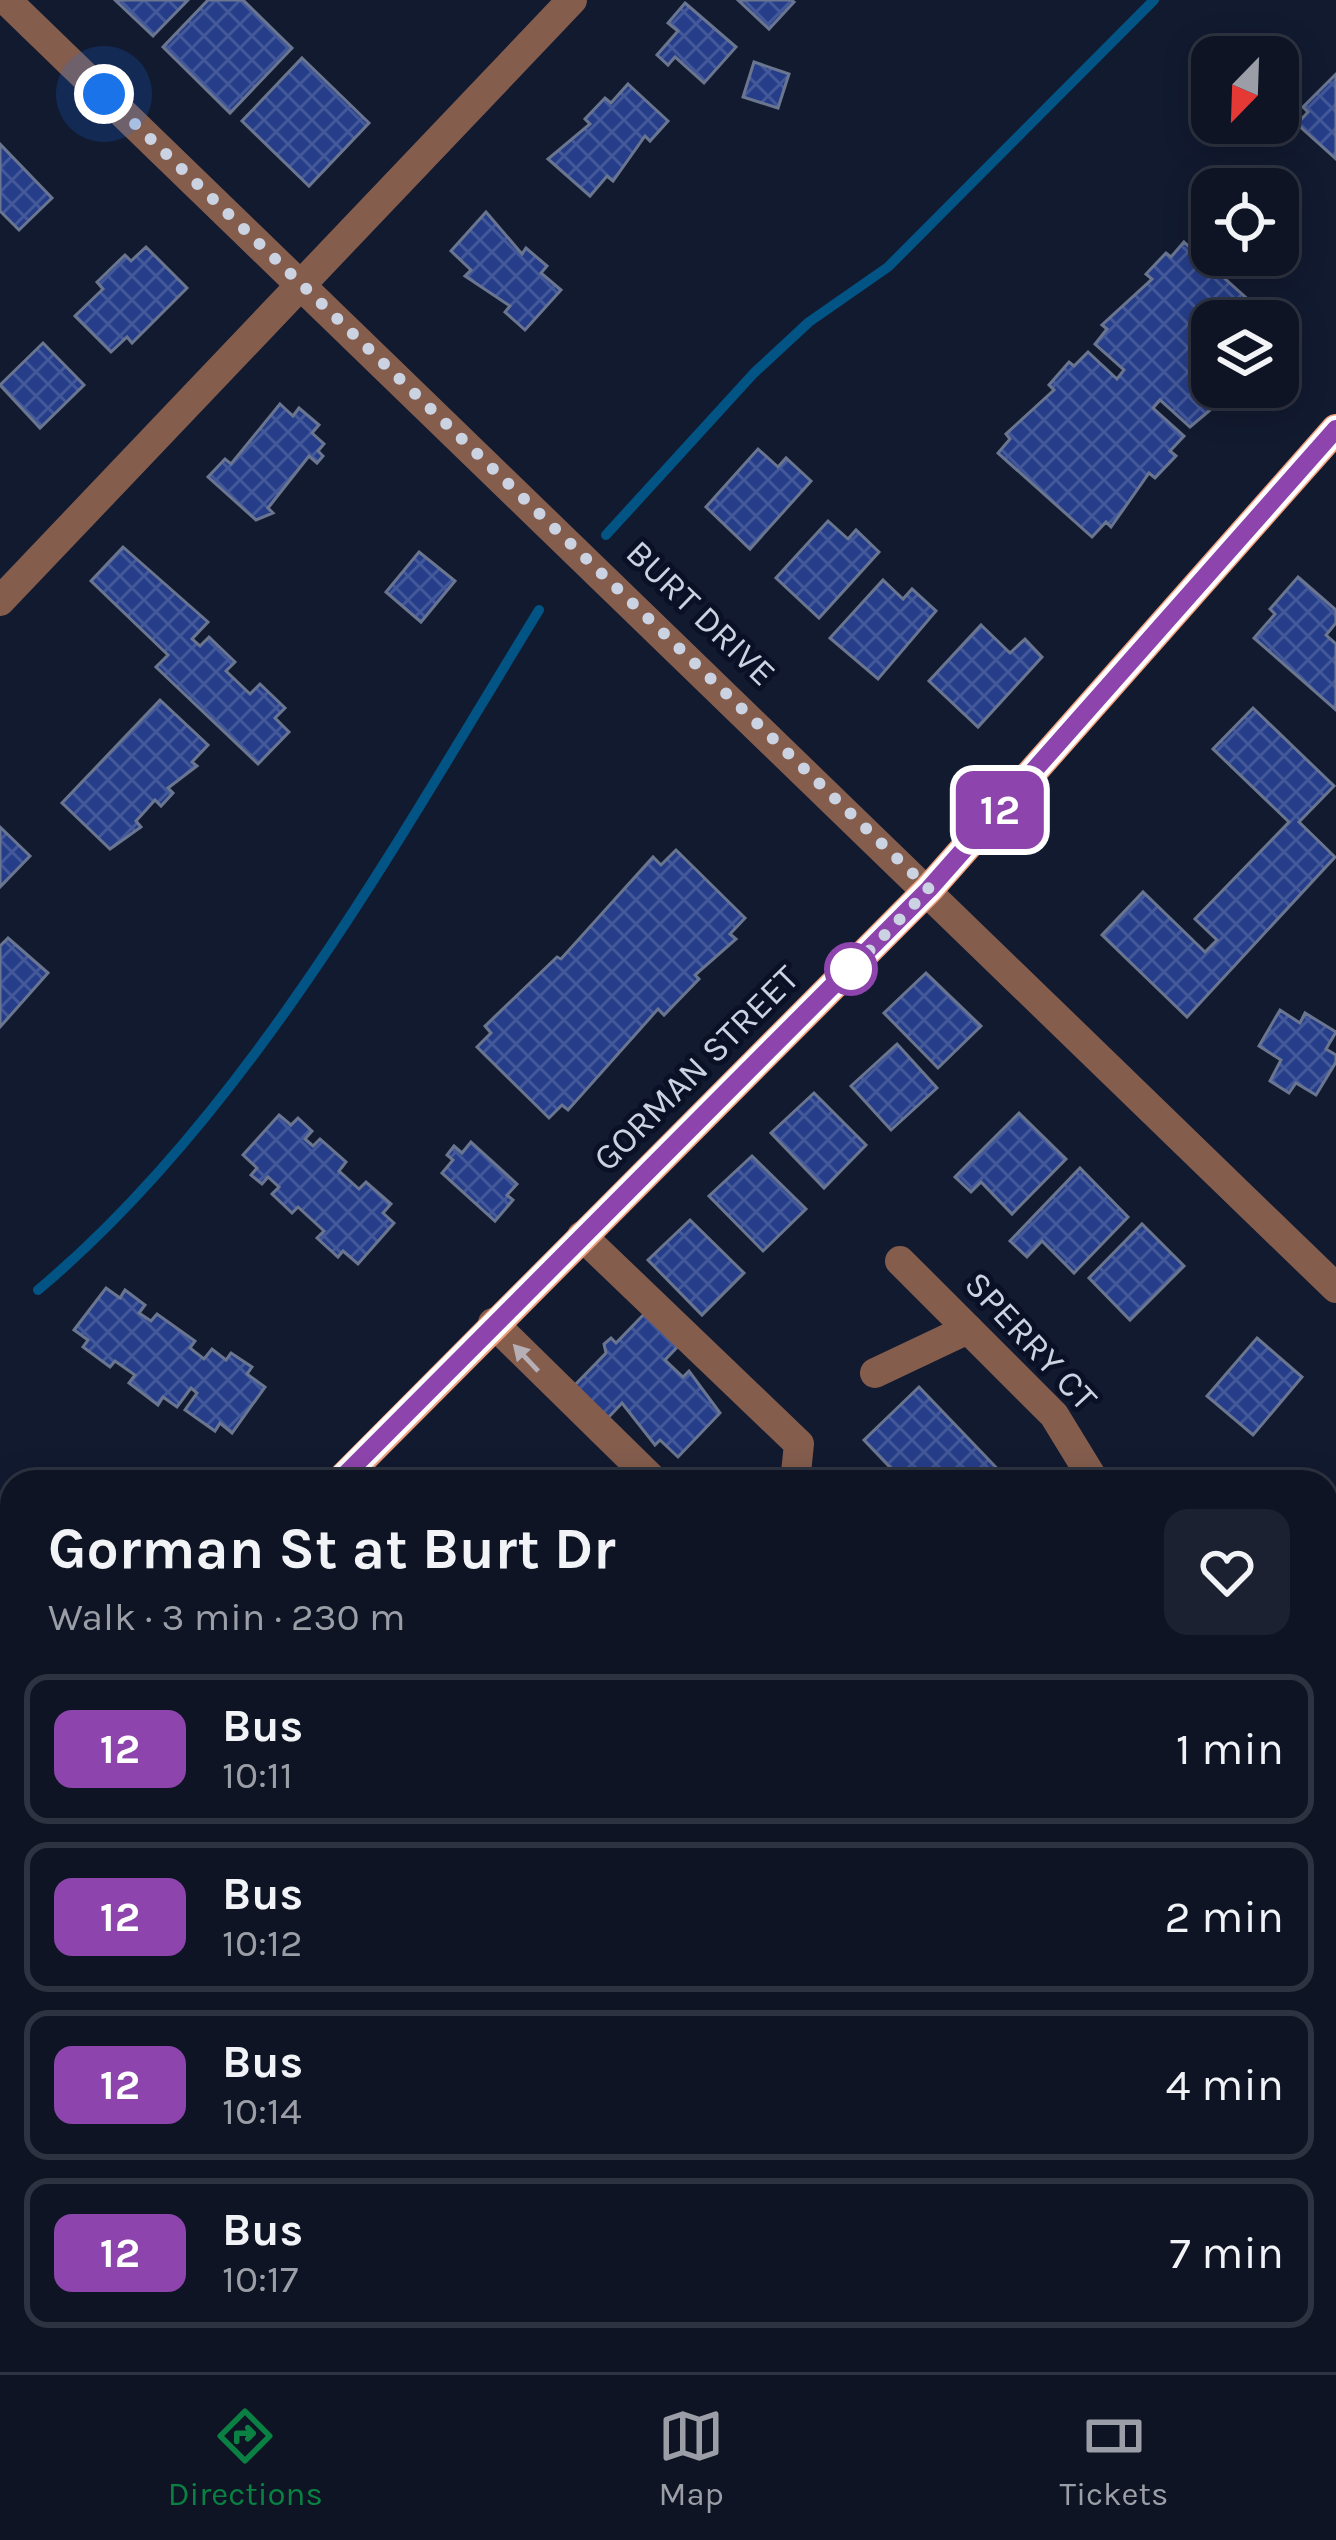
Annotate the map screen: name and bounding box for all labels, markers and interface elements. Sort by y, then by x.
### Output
north arrow [1191,36,1299,144]
map controls [1191,36,1299,408]
your location [74,64,134,124]
button: locate [1191,168,1299,276]
button: layers [1191,300,1299,408]
street label: BURT DRIVE [618,532,784,694]
line badge: 12 [946,771,1054,849]
text: 12 [980,785,1020,835]
unlabelled marker [826,944,876,994]
street label: GORMAN STREET [585,957,807,1179]
street label: SPERRY CT [956,1263,1106,1419]
one-way arrow [512,1344,540,1373]
button: heart [1164,1509,1290,1635]
text: Gorman St at Burt Dr [48,1516,616,1582]
text: Walk · 3 min · 230 m [48,1594,405,1640]
text: Bus [222,1700,303,1752]
text: 1 min [1176,1723,1284,1775]
text: 12 [100,1724,140,1774]
text: 10:11 [222,1752,293,1798]
text: Bus [222,1868,303,1920]
text: 2 min [1165,1891,1284,1943]
text: 12 [100,1892,140,1942]
text: 10:12 [222,1920,303,1966]
text: Bus [222,2036,303,2088]
text: 4 min [1166,2059,1284,2111]
text: 12 [100,2060,140,2110]
text: 10:14 [222,2088,302,2134]
text: Bus [222,2204,303,2256]
text: 7 min [1170,2227,1284,2279]
text: 12 [100,2228,140,2278]
text: 10:17 [222,2256,298,2302]
tab: Directions [168,2403,323,2513]
tab: Map [658,2403,724,2513]
tab: Tickets [1060,2403,1168,2513]

